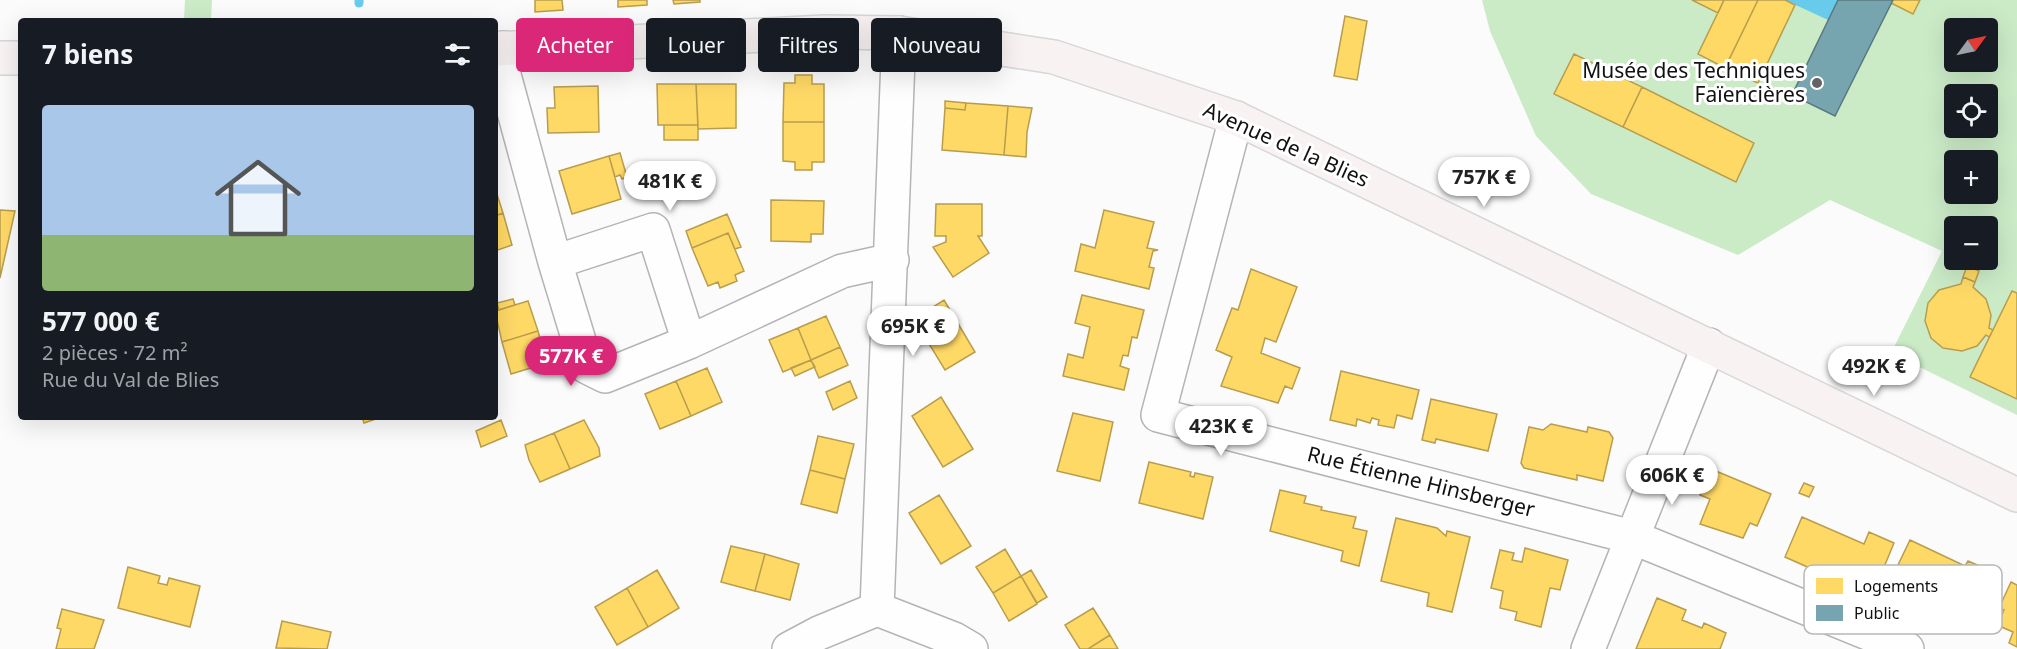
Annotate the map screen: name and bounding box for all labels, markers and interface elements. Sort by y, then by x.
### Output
chip: Acheter [516,18,634,72]
chip: Louer [646,18,746,72]
chip: Filtres [758,18,859,72]
chip: Nouveau [871,18,1002,72]
north arrow [1944,18,1998,72]
map controls [1944,18,1998,270]
text: 7 biens [42,36,133,72]
icon: filters [441,38,474,71]
place label: Musée des Techniques Faïencières [1582,56,1805,108]
marker: Musée des Techniques Faïencières [1810,76,1824,90]
button: locate [1944,84,1998,138]
street label: Avenue de la Blies [1199,95,1374,193]
icon: home [204,144,312,252]
button: + [1944,150,1998,204]
pin: 757K € [1435,157,1533,208]
pin: 481K € [621,161,719,212]
text: 757K € [1452,163,1516,190]
text: 481K € [638,167,702,194]
button: − [1944,216,1998,270]
text: 577 000 € [42,303,160,339]
pin: 695K € [864,306,962,357]
text: 695K € [881,312,945,339]
pin: 577K € [522,336,620,387]
text: 2 pièces · 72 m² [42,339,187,366]
text: 577K € [539,342,603,369]
pin: 492K € [1825,346,1923,397]
text: 492K € [1842,352,1906,379]
text: Rue du Val de Blies [42,366,219,393]
pin: 423K € [1172,406,1270,457]
text: 423K € [1189,412,1253,439]
street label: Rue Étienne Hinsberger [1304,439,1538,523]
pin: 606K € [1623,455,1721,506]
text: 606K € [1640,461,1704,488]
legend [1804,565,2002,634]
text: Logements [1854,575,1938,597]
text: Public [1854,602,1900,624]

